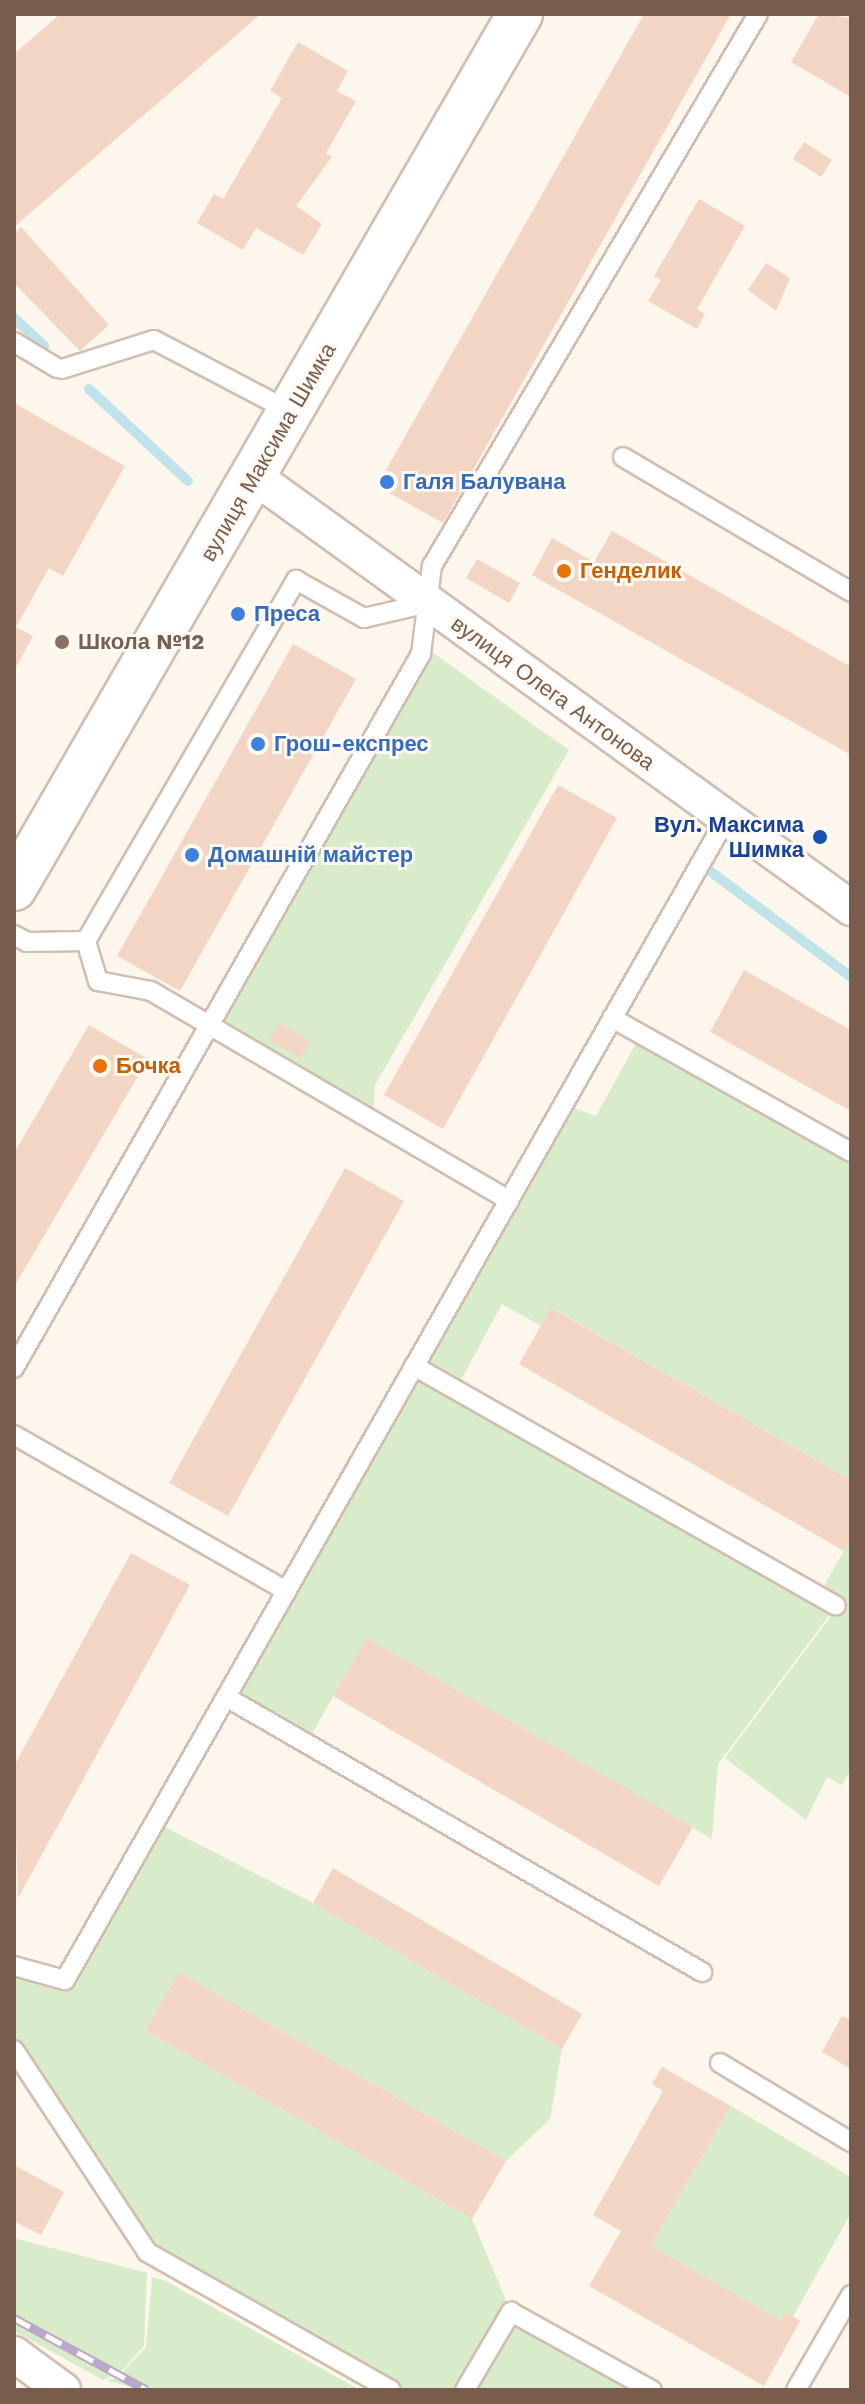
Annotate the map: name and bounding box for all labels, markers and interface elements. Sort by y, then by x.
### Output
street label: вулиця Максима Шимка [195,338,341,566]
place label: Галя Балувана [403,469,565,495]
marker: Галя Балувана [378,473,396,491]
place label: Генделик [580,558,682,584]
marker: Генделик [555,562,573,580]
place label: Преса [254,601,320,627]
marker: Преса [229,605,247,623]
street label: вулиця Олега Антонова [446,610,660,776]
place label: Школа №12 [78,629,204,655]
marker: Школа №12 [53,633,71,651]
place label: Грош-експрес [274,731,429,757]
marker: Грош-експрес [249,735,267,753]
place label: Вул. Максима Шимка [654,811,804,862]
marker: Вул. Максима Шимка [811,828,829,846]
place label: Домашній майстер [208,842,413,868]
marker: Домашній майстер [183,846,201,864]
place label: Бочка [116,1053,181,1079]
marker: Бочка [91,1057,109,1075]

